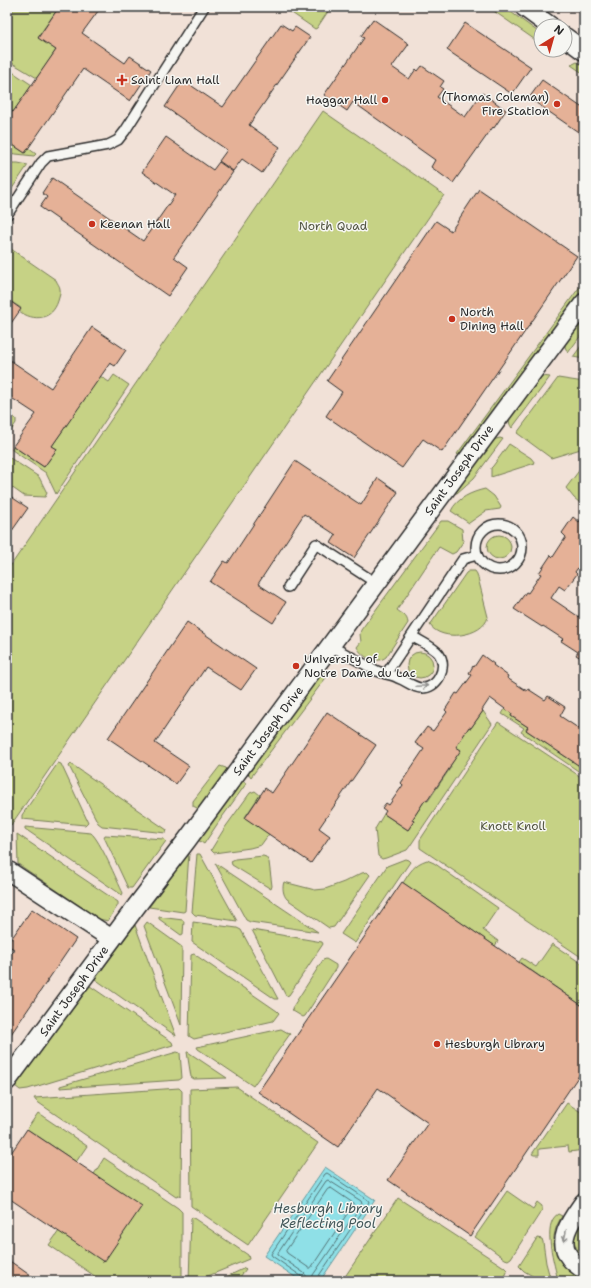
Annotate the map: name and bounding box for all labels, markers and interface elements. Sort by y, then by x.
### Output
north arrow [533,18,573,58]
text: N [551,22,567,39]
place label: Saint Liam Hall [131,72,220,88]
marker: Saint Liam Hall [116,74,128,86]
place label: (Thomas Coleman) Fire Station [441,89,549,119]
place label: Haggar Hall [306,92,377,108]
marker: Haggar Hall [380,95,390,105]
marker: (Thomas Coleman) Fire Station [552,99,562,109]
place label: Keenan Hall [100,216,171,232]
park label: North Quad [299,218,368,234]
marker: Keenan Hall [87,219,97,229]
place label: North Dining Hall [460,304,524,334]
marker: North Dining Hall [447,314,457,324]
street label: Saint Joseph Drive [421,421,497,518]
place label: University of Notre Dame du Lac [304,651,416,681]
marker: University of Notre Dame du Lac [291,661,301,671]
street label: Saint Joseph Drive [229,683,307,779]
one-way arrow [415,683,428,690]
park label: Knott Knoll [480,818,546,834]
street label: Saint Joseph Drive [36,942,112,1039]
place label: Hesburgh Library [445,1036,545,1052]
marker: Hesburgh Library [432,1039,442,1049]
water label: Hesburgh Library Reflecting Pool [273,1200,383,1232]
one-way arrow [561,1229,569,1242]

